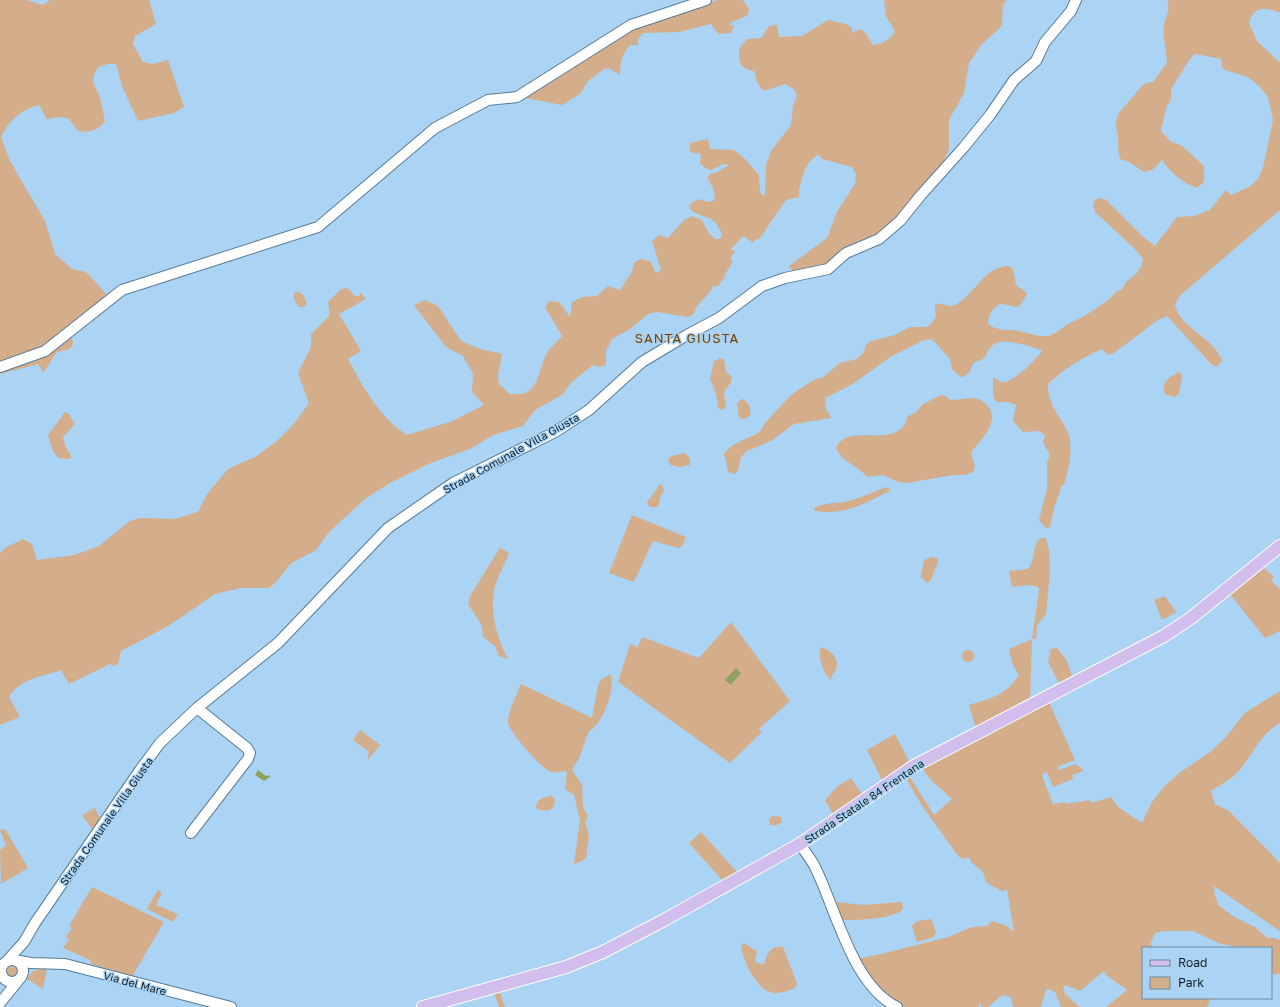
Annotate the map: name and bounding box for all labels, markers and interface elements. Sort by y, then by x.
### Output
district label: SANTA GIUSTA [635,330,739,346]
street label: Strada Comunale Villa Giusta [441,410,581,496]
street label: Strada Comunale Villa Giusta [57,754,155,888]
street label: Strada Statale 84 Frentana [802,756,926,846]
legend [1142,947,1272,999]
text: Road [1178,955,1207,970]
street label: Via del Mare [102,968,168,998]
text: Park [1178,975,1204,990]

